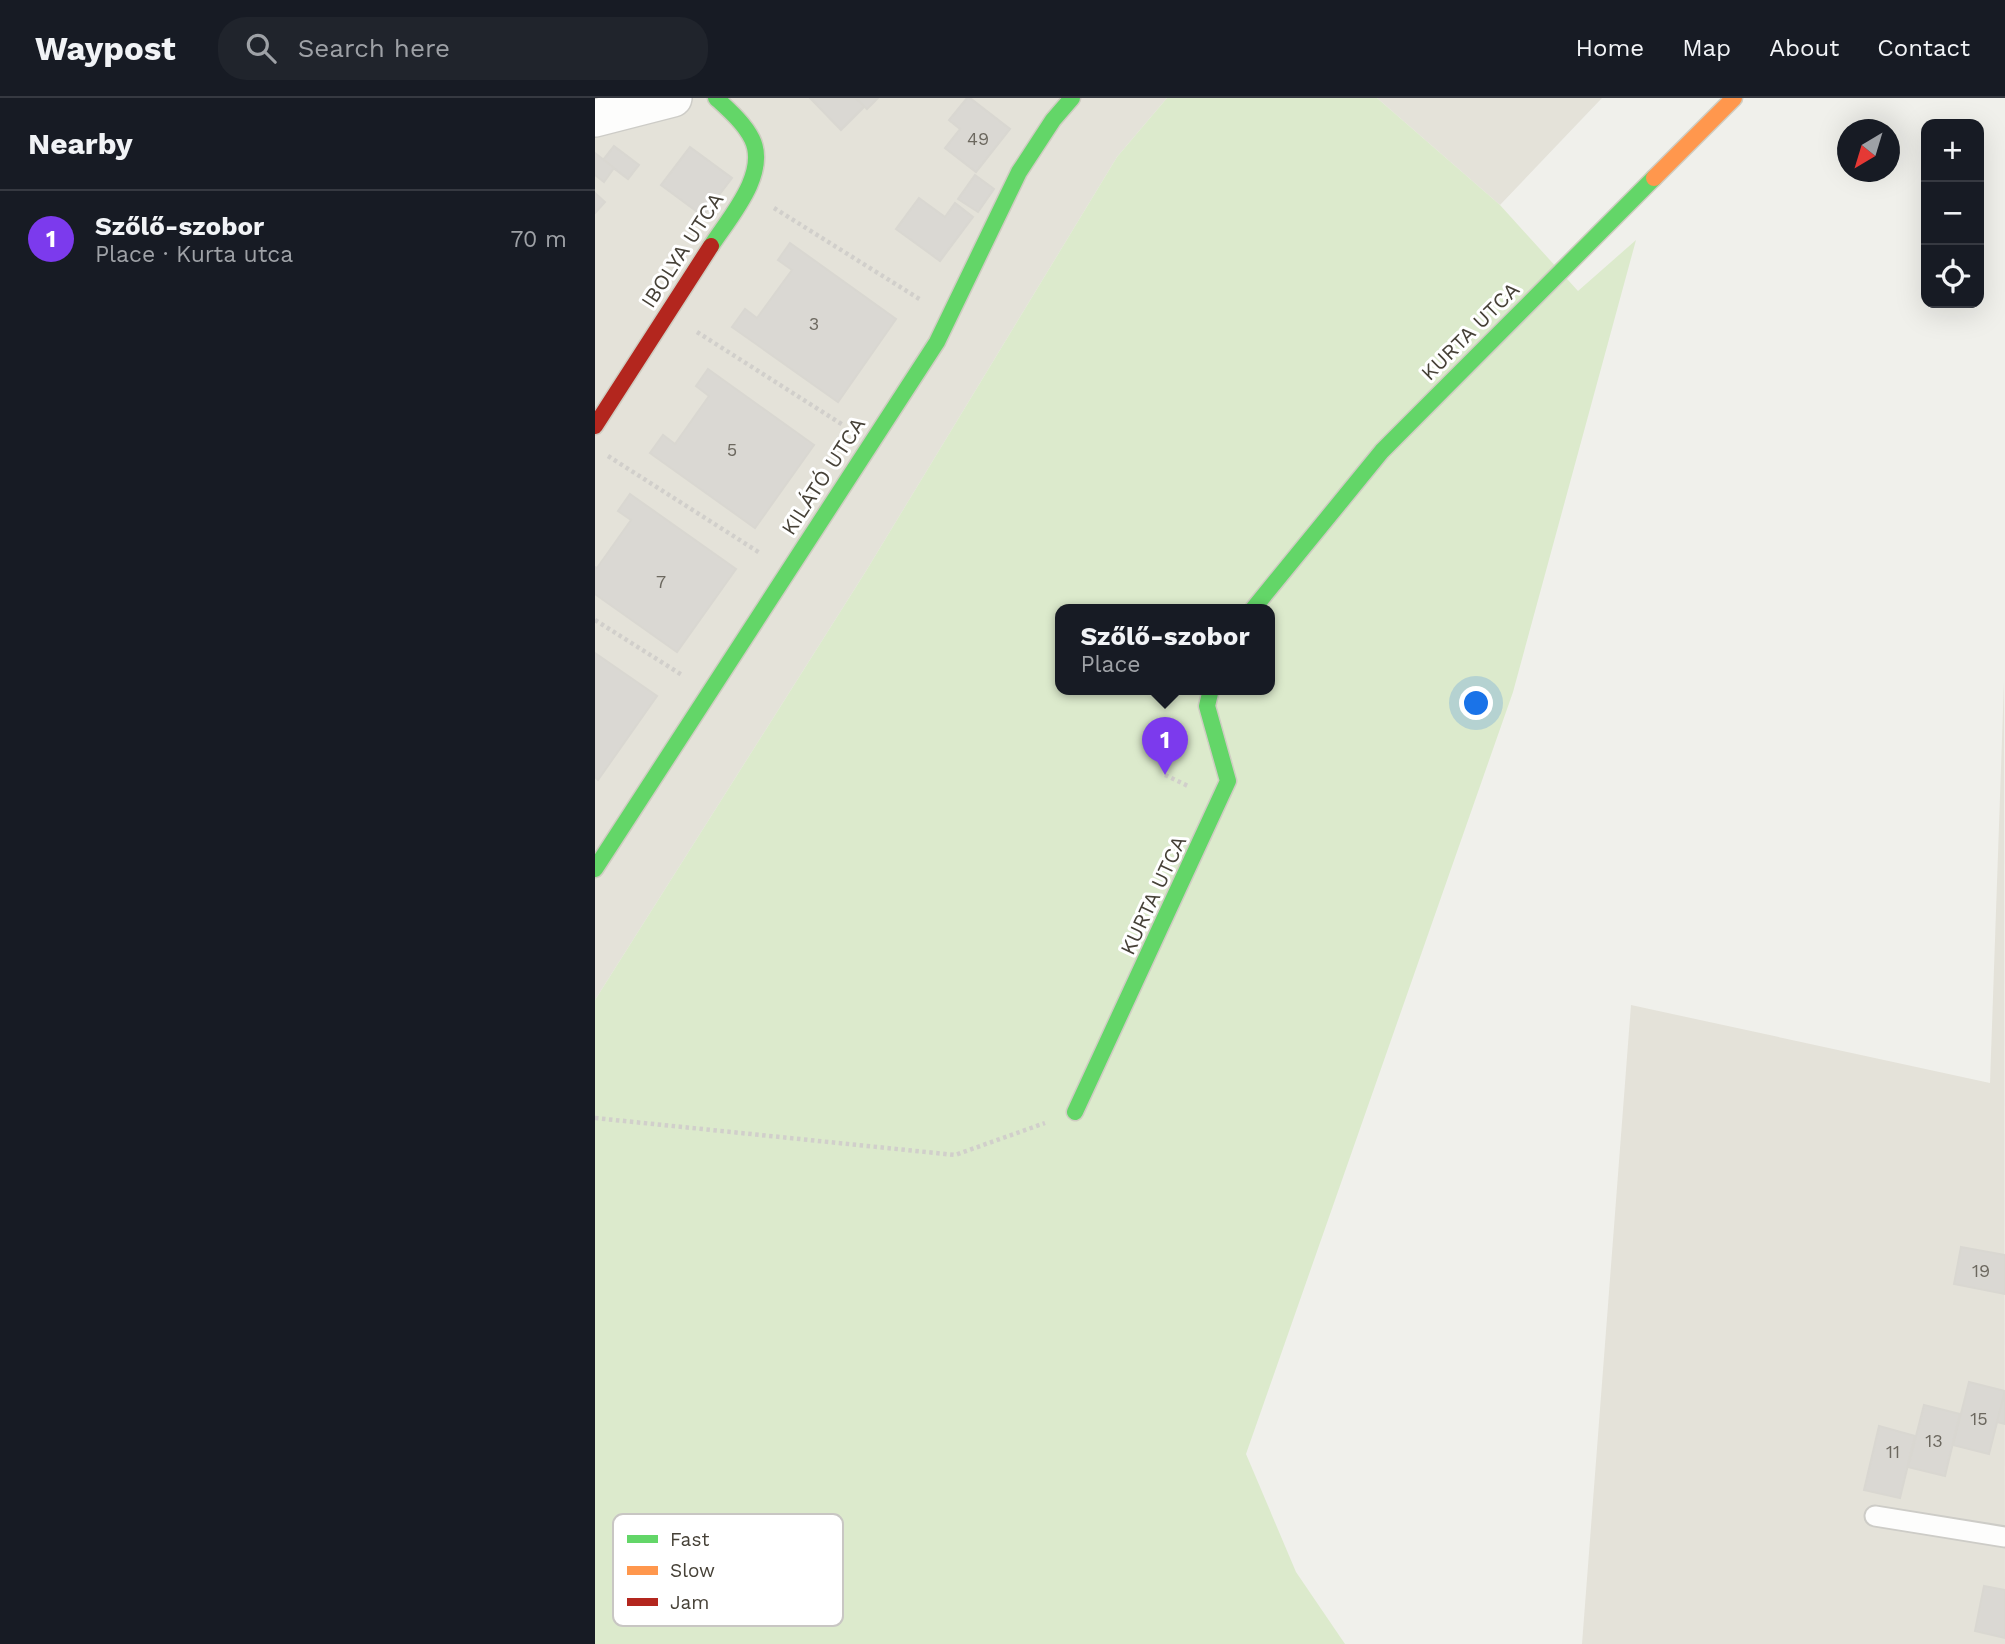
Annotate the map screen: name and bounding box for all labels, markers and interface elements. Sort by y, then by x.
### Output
search box [218,17,708,80]
text: Waypost [35,29,176,68]
icon: search [242,29,280,67]
text: Search here [298,33,450,63]
text: Home [1576,34,1644,62]
text: Map [1682,34,1731,62]
text: About [1769,34,1839,62]
text: Contact [1877,34,1970,62]
north arrow [1837,119,1900,182]
map controls [1921,119,1984,308]
button: + [1921,119,1984,182]
text: Nearby [28,126,133,161]
house number: 49 [967,128,989,149]
button: − [1921,182,1984,245]
street label: IBOLYA UTCA [636,188,728,312]
text: Szőlő-szobor [95,211,264,241]
text: 1 [46,226,56,253]
text: 70 m [510,226,567,253]
text: Place · Kurta utca [95,241,293,268]
button: locate [1921,245,1984,308]
street label: KURTA UTCA [1416,277,1524,385]
house number: 3 [809,313,819,334]
street label: KILÁTÓ UTCA [776,412,870,539]
house number: 5 [727,439,737,460]
house number: 7 [656,571,666,592]
popup [1055,604,1275,695]
text: Szőlő-szobor [1080,621,1250,651]
text: Place [1080,651,1141,678]
your location [1459,686,1493,720]
pin: 1 [1142,717,1188,775]
street label: KURTA UTCA [1115,831,1192,959]
house number: 19 [1972,1260,1990,1281]
house number: 15 [1970,1408,1988,1429]
house number: 13 [1925,1430,1943,1451]
house number: 11 [1886,1441,1900,1462]
legend [613,1514,843,1626]
text: Fast [670,1528,709,1551]
text: Slow [670,1559,715,1582]
text: Jam [670,1591,709,1614]

